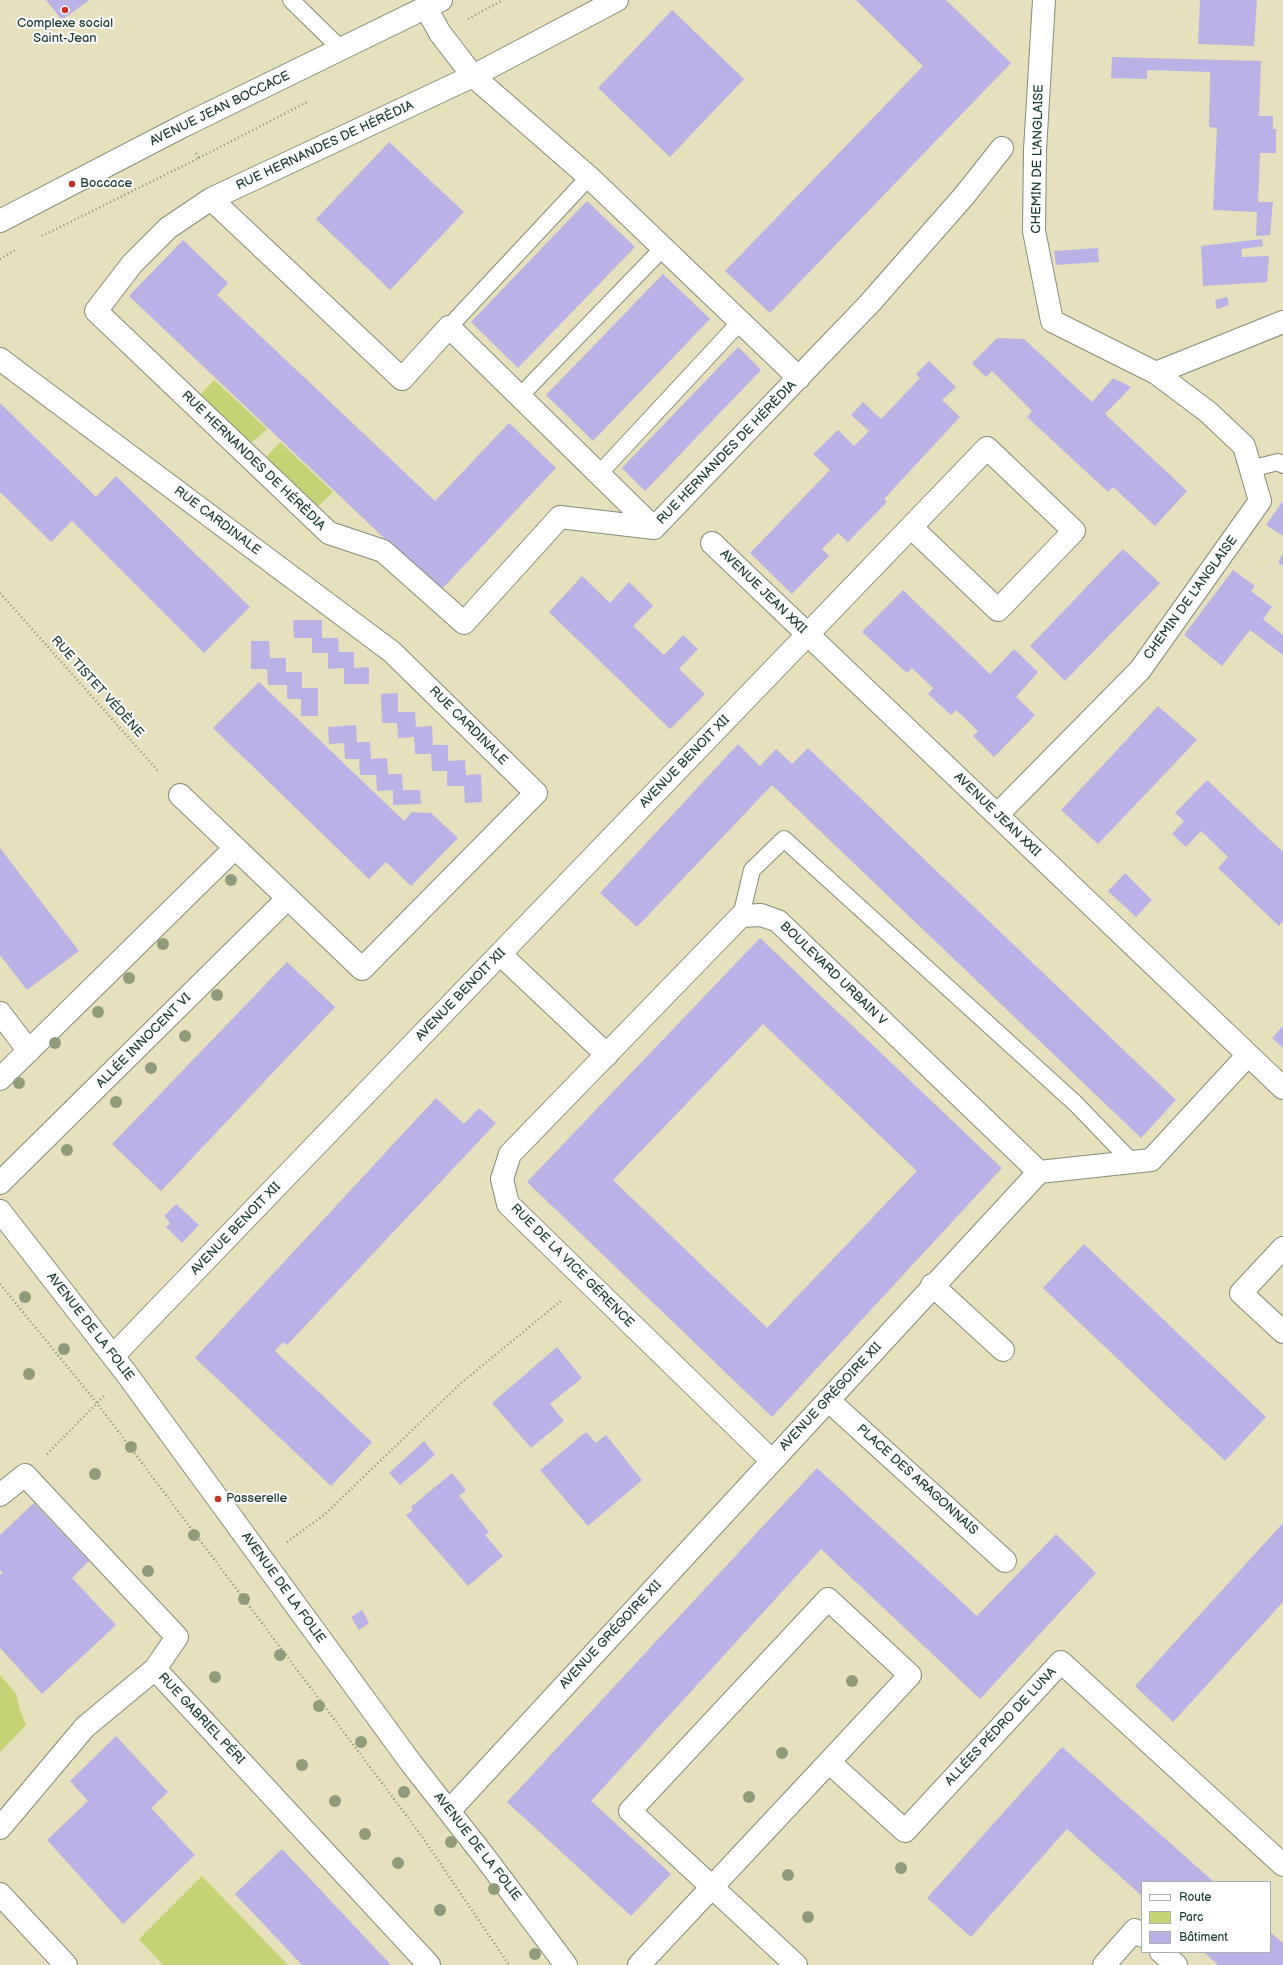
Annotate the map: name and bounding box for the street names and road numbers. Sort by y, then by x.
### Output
street label: AVENUE JEAN BOCCACE [147,68,293,150]
street label: CHEMIN DE L'ANGLAISE [1029,84,1047,234]
street label: RUE HERNANDES DE HÉRÈDIA [234,98,416,194]
street label: RUE HERNANDES DE HÉRÈDIA [654,378,800,528]
street label: RUE HERNANDES DE HÉRÈDIA [178,388,328,534]
street label: RUE CARDINALE [171,483,263,559]
street label: CHEMIN DE L'ANGLAISE [1141,533,1241,663]
street label: AVENUE JEAN XXII [716,547,810,637]
street label: RUE TISTET VÉDÈNE [47,633,147,741]
street label: RUE CARDINALE [426,684,510,768]
street label: AVENUE BENOIT XII [637,712,733,812]
street label: AVENUE JEAN XXII [950,770,1044,860]
street label: BOULEVARD URBAIN V [776,919,890,1029]
street label: AVENUE BENOIT XII [413,945,509,1045]
street label: ALLÉE INNOCENT VI [93,990,195,1092]
street label: AVENUE BENOIT XII [188,1179,284,1279]
street label: RUE DE LA VICE GÉRENCE [507,1201,637,1331]
street label: AVENUE DE LA FOLIE [43,1270,137,1384]
street label: AVENUE GRÉGOIRE XII [777,1340,885,1454]
street label: PLACE DES ARAGONNAIS [853,1421,981,1539]
street label: AVENUE DE LA FOLIE [238,1530,328,1646]
street label: AVENUE GRÉGOIRE XII [557,1578,665,1692]
street label: ALLÉES PÉDRO DE LUNA [942,1665,1060,1789]
street label: RUE GABRIEL PÉRI [154,1670,248,1768]
street label: AVENUE DE LA FOLIE [430,1790,524,1904]

